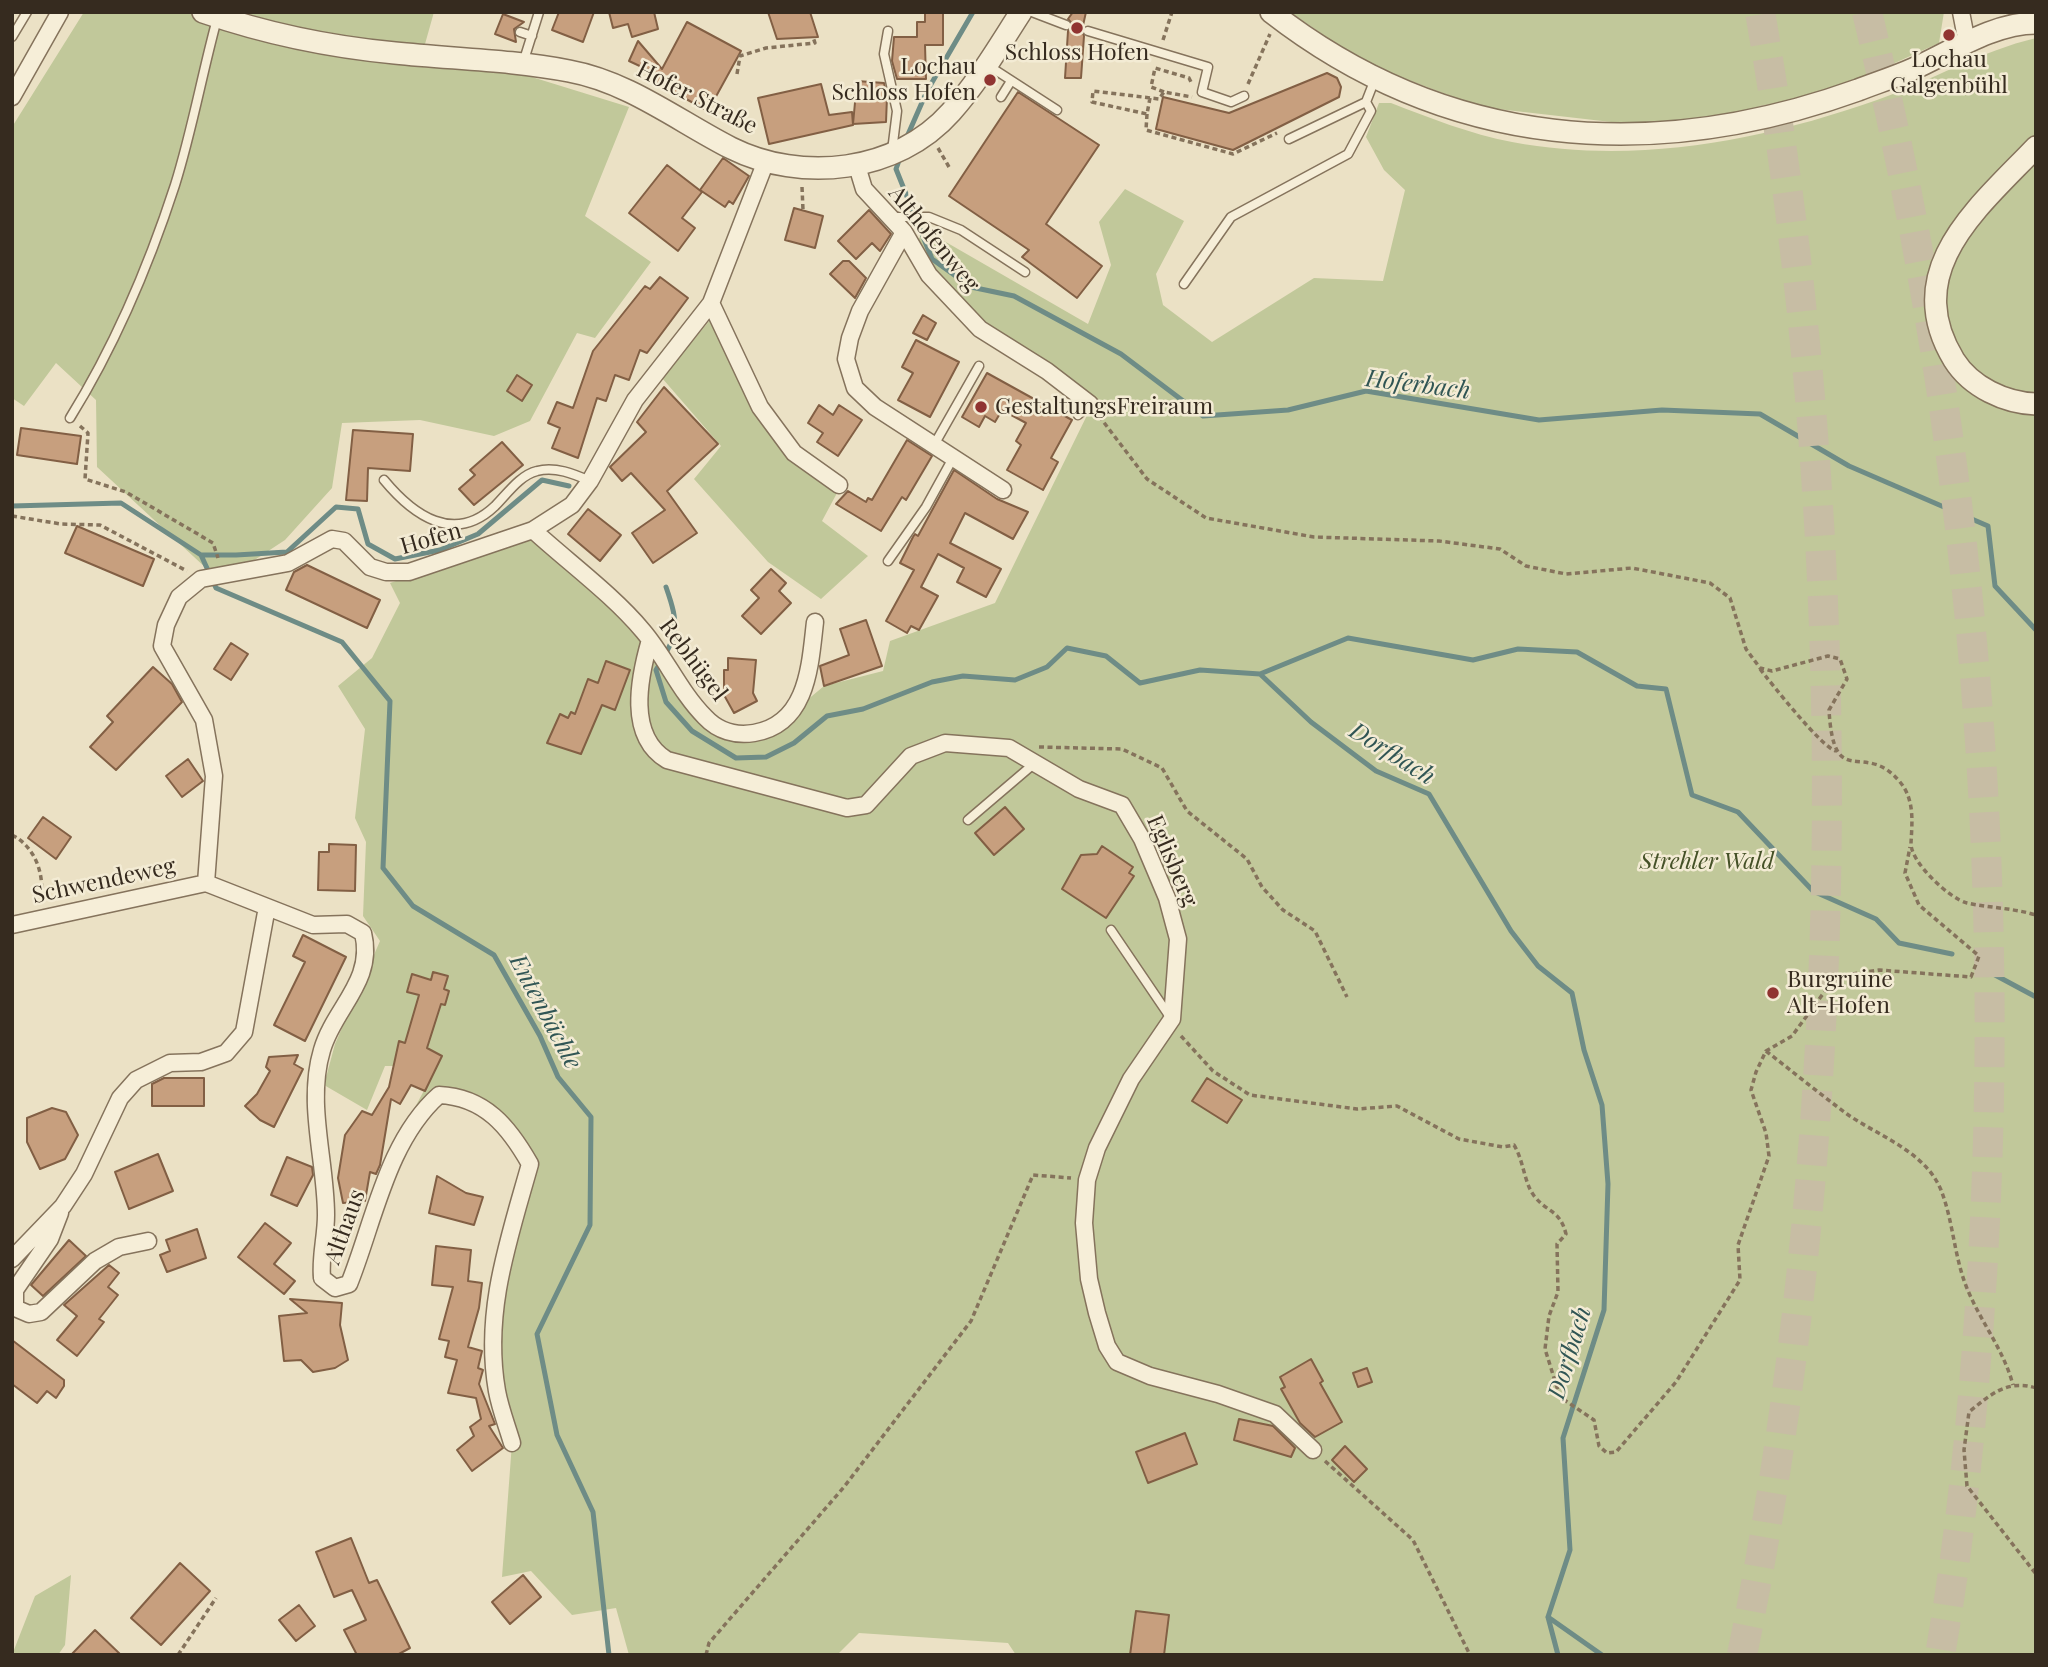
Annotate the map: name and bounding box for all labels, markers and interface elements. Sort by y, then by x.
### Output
marker: Schloss Hofen [1069,20,1085,36]
marker: Lochau Galgenbühl [1941,27,1957,43]
place label: Schloss Hofen [1005,39,1149,67]
place label: Lochau Galgenbühl [1890,46,2008,100]
place label: Lochau Schloss Hofen [831,53,976,107]
street label: Hofer Straße [632,56,762,140]
marker: Lochau Schloss Hofen [982,72,998,88]
street label: Althofenweg [883,180,985,298]
water label: Hoferbach [1364,364,1472,406]
place label: GestaltungsFreiraum [995,393,1213,421]
marker: GestaltungsFreiraum [973,399,989,415]
street label: Hofen [397,517,465,561]
street label: Rebhügel [653,613,733,707]
water label: Dorfbach [1344,717,1440,791]
street label: Eglisberg [1140,811,1204,911]
park label: Strehler Wald [1640,848,1774,876]
street label: Schwendeweg [30,852,178,910]
water label: Entenbächle [503,950,587,1074]
place label: Burgruine Alt-Hofen [1787,966,1893,1020]
marker: Burgruine Alt-Hofen [1765,985,1781,1001]
street label: Althaus [319,1186,371,1268]
water label: Dorfbach [1542,1303,1598,1403]

